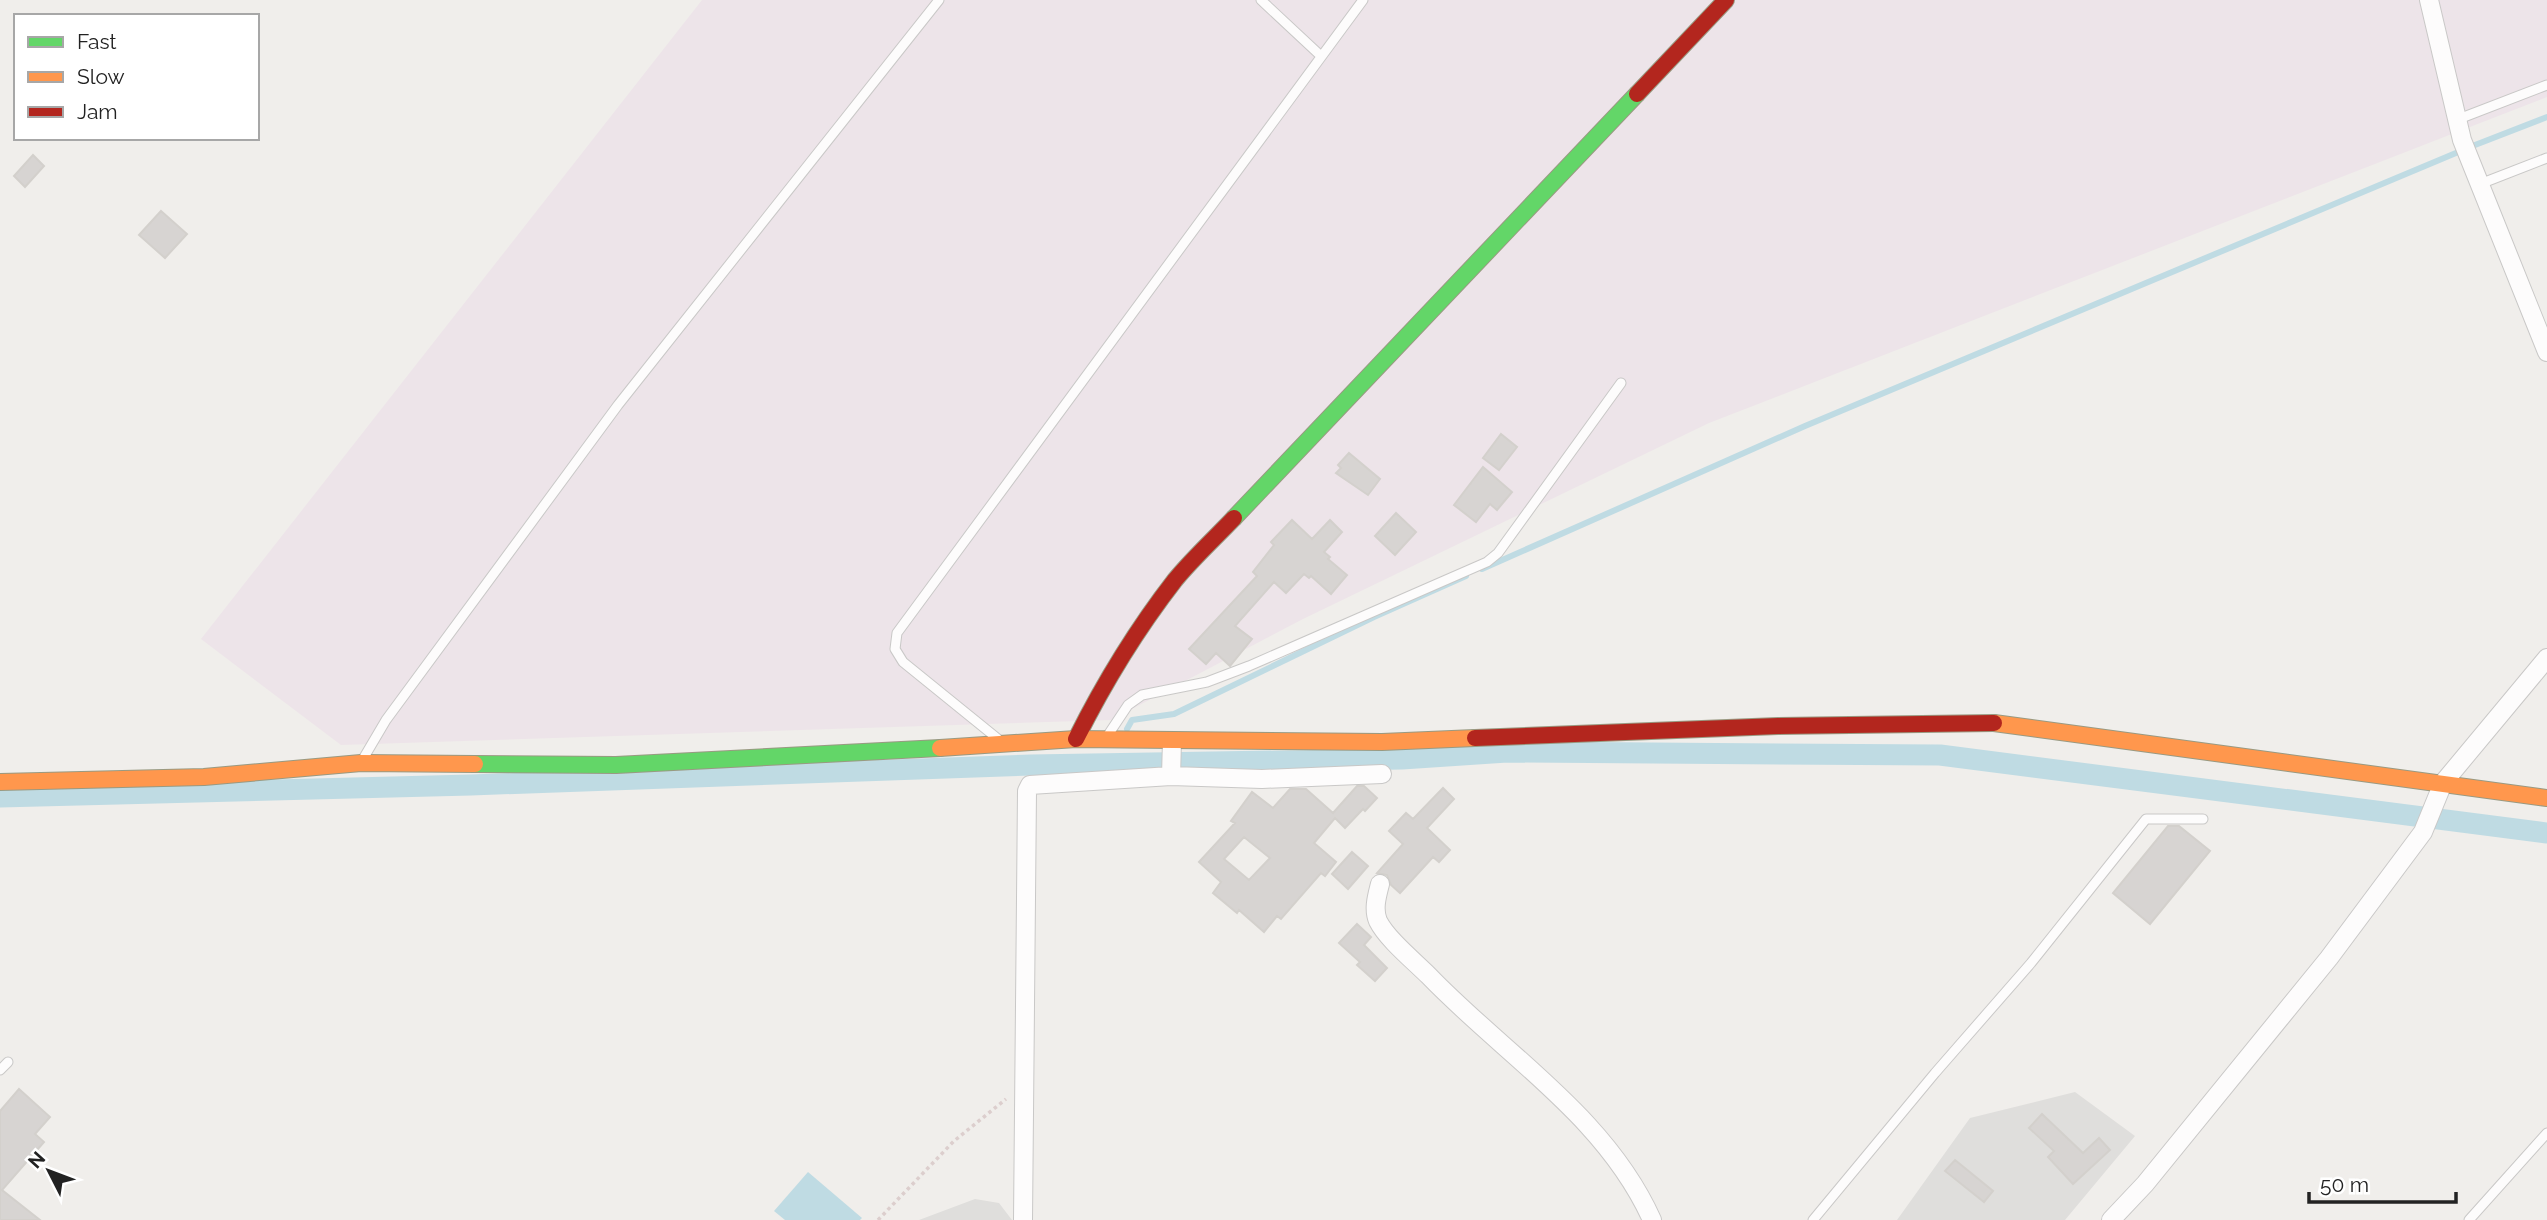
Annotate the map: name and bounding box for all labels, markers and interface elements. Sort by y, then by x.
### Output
legend [14,14,259,140]
text: Fast [77,29,117,54]
text: Slow [77,64,125,89]
text: Jam [77,99,118,124]
north arrow [14,1136,84,1206]
text: N [23,1147,49,1172]
scale bar [2309,1160,2456,1204]
text: 50 m [2320,1172,2369,1197]

